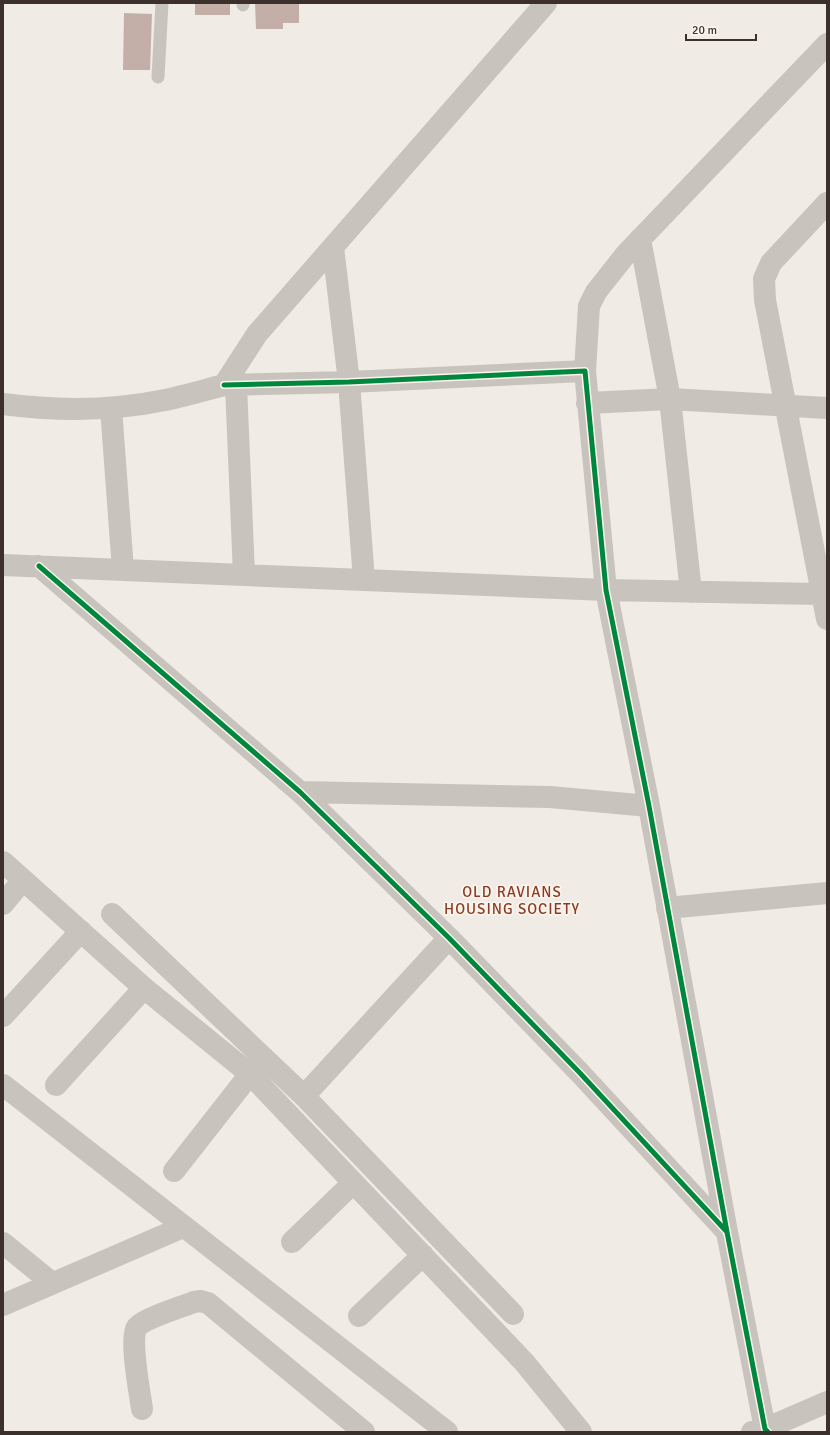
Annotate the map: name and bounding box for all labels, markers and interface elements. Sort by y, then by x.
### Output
scale bar [686,16,756,42]
text: 20 m [692,23,717,38]
district label: OLD RAVIANS HOUSING SOCIETY [444,883,580,918]

